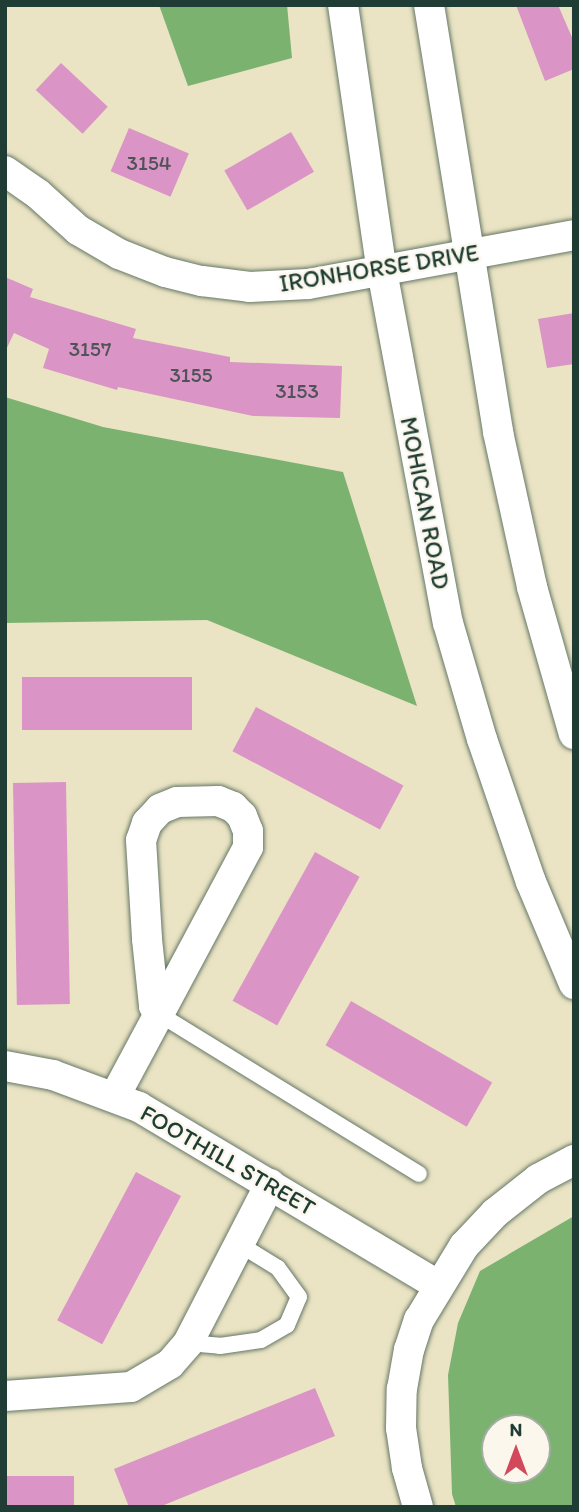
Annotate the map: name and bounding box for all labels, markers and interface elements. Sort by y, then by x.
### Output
house number: 3154 [127,150,171,176]
street label: IRONHORSE DRIVE [276,238,482,298]
house number: 3157 [69,336,111,362]
house number: 3155 [169,362,213,388]
house number: 3153 [275,378,319,404]
street label: MOHICAN ROAD [394,415,456,591]
street label: FOOTHILL STREET [135,1098,321,1222]
north arrow [481,1414,551,1484]
text: N [510,1418,522,1441]

